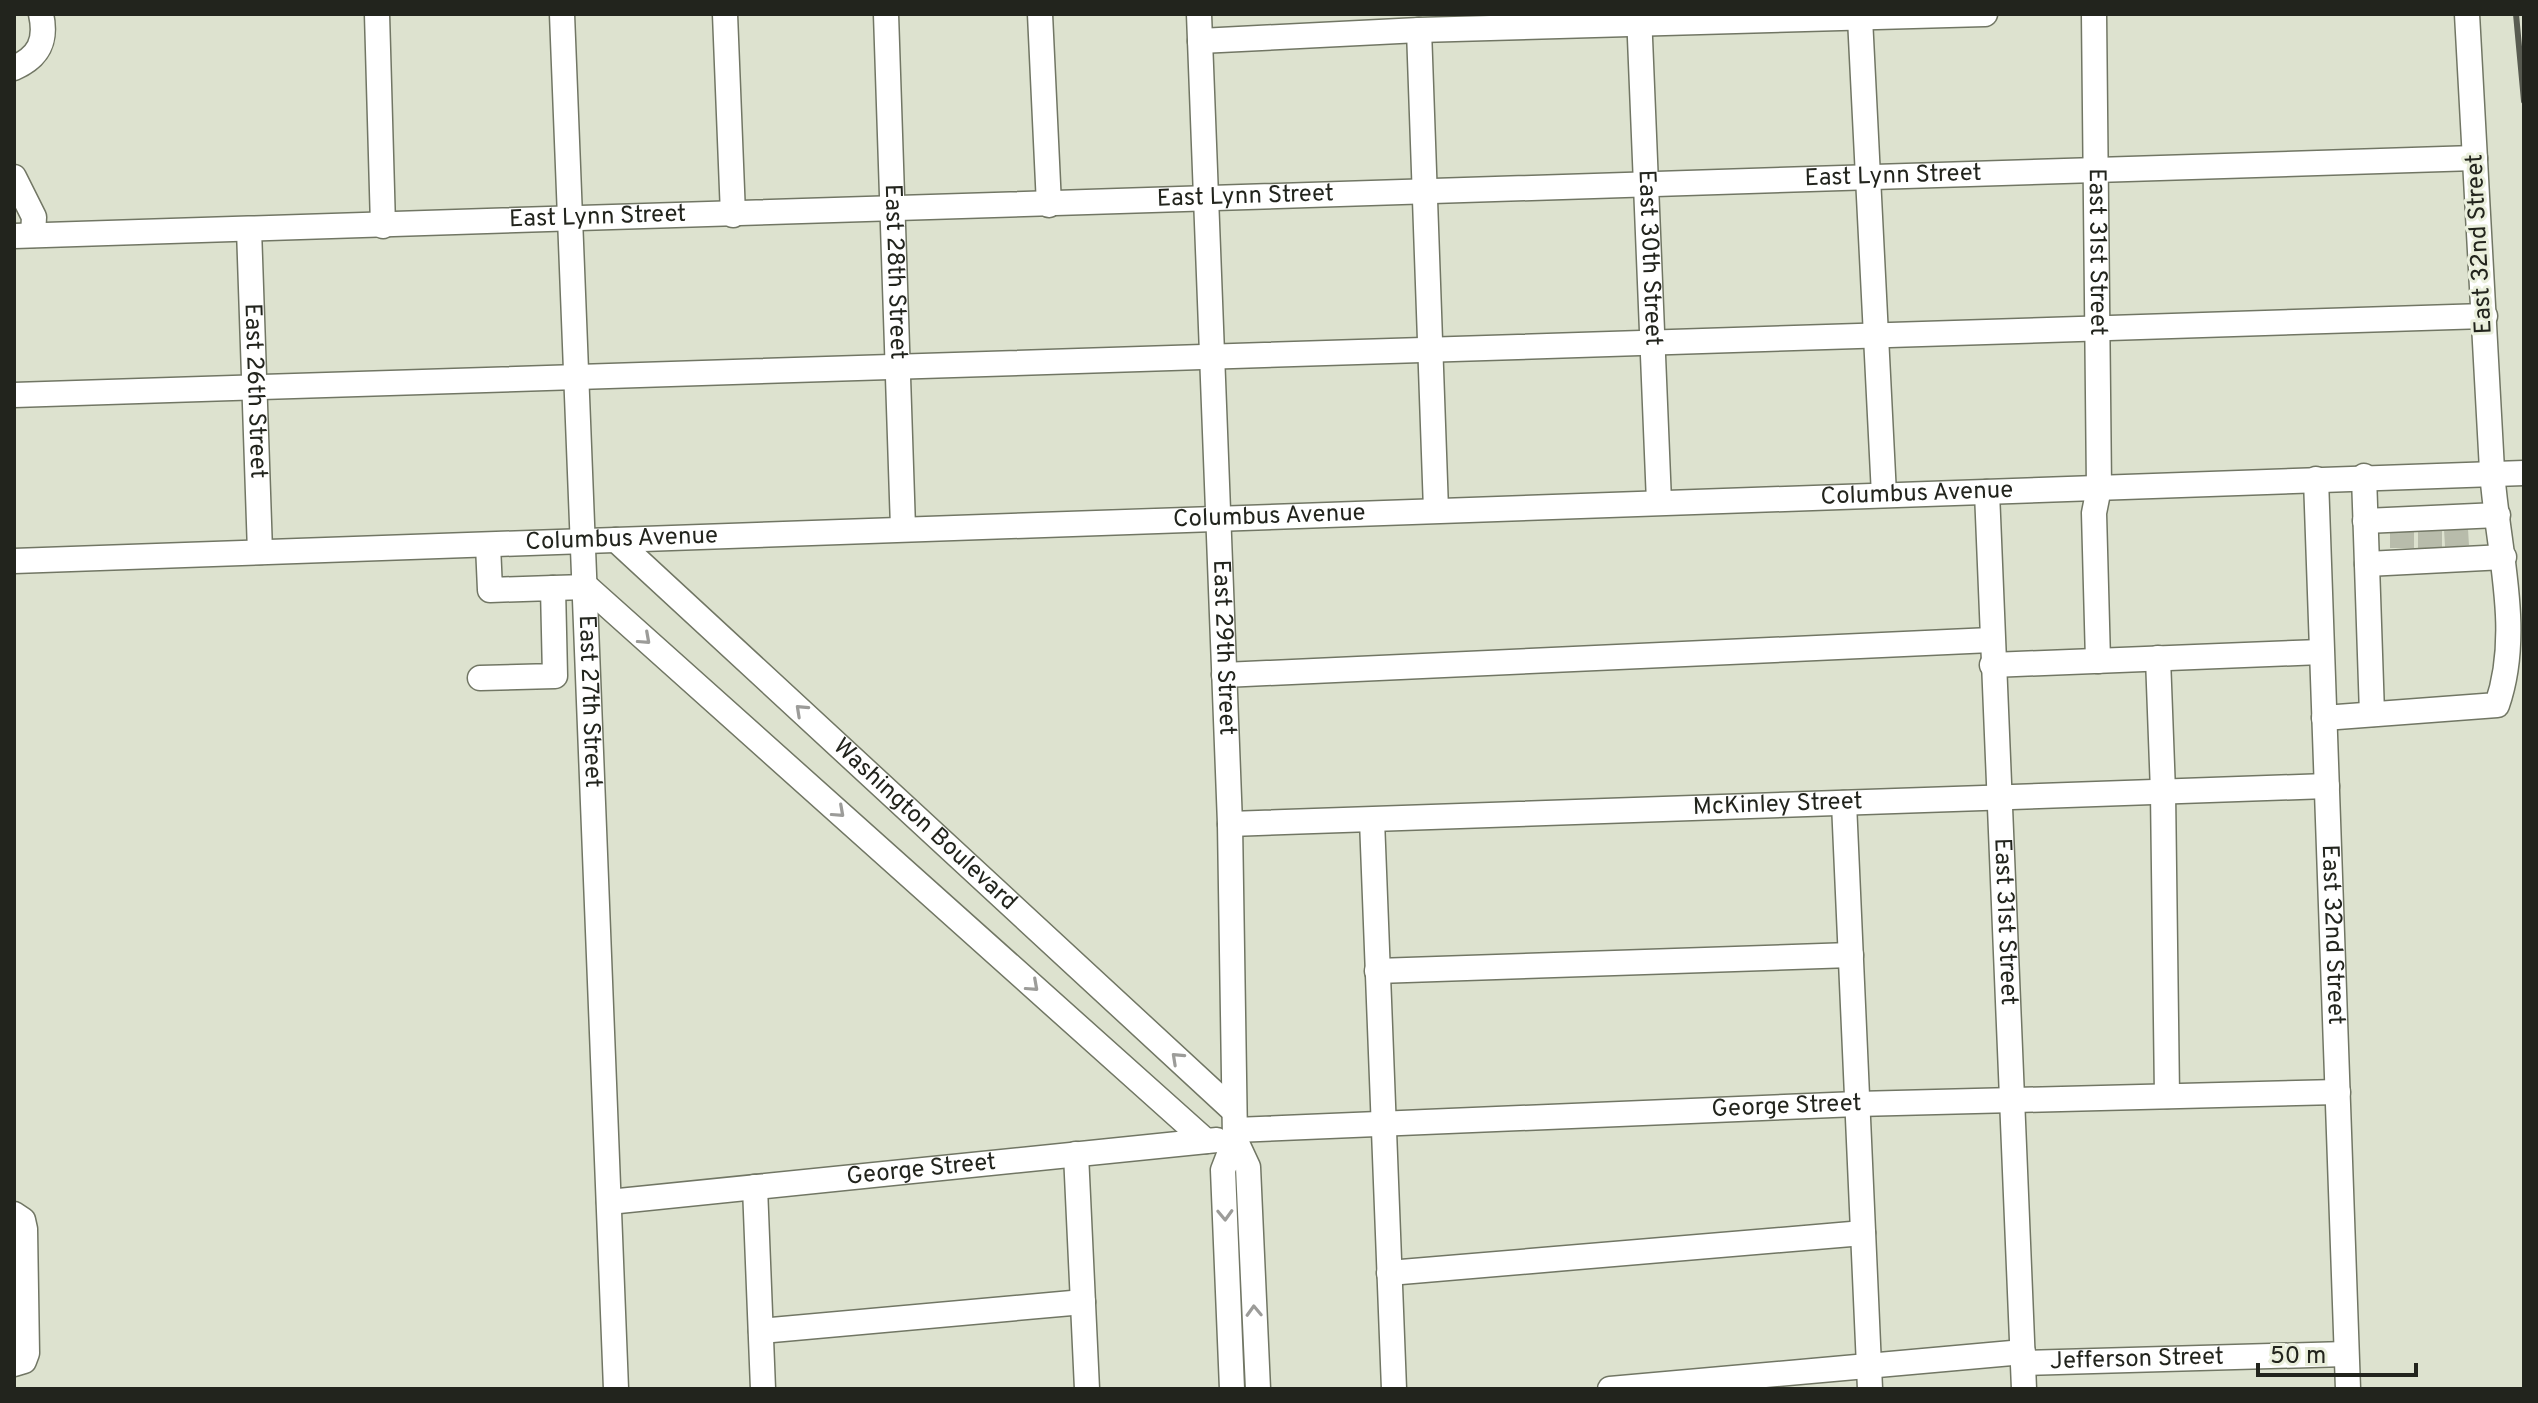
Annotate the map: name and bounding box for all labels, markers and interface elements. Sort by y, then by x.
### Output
street label: East 32nd Street [2460,153,2500,335]
street label: East Lynn Street [1804,159,1982,194]
street label: East 31st Street [2081,168,2112,336]
street label: East 30th Street [1630,169,1668,346]
street label: East Lynn Street [1156,179,1334,215]
street label: East 28th Street [877,184,912,360]
street label: East Lynn Street [509,200,687,235]
street label: East 26th Street [237,303,272,479]
street label: Columbus Avenue [1820,476,2014,513]
street label: Columbus Avenue [1172,499,1366,535]
street label: Columbus Avenue [525,521,718,558]
street label: East 29th Street [1205,559,1242,736]
street label: East 27th Street [571,615,607,788]
one-way arrow [636,630,650,644]
one-way arrow [796,705,810,720]
street label: Washington Boulevard [826,732,1023,918]
street label: McKinley Street [1692,787,1863,823]
one-way arrow [829,803,844,817]
street label: East 31st Street [1986,837,2023,1006]
street label: East 32nd Street [2314,844,2350,1025]
one-way arrow [1023,976,1038,990]
one-way arrow [1172,1052,1186,1067]
street label: George Street [1711,1089,1862,1125]
street label: George Street [845,1148,998,1193]
one-way arrow [1216,1209,1233,1222]
one-way arrow [1246,1304,1263,1317]
scale bar [2258,1327,2416,1377]
street label: Jefferson Street [2050,1342,2224,1377]
text: 50 m [2270,1342,2326,1372]

